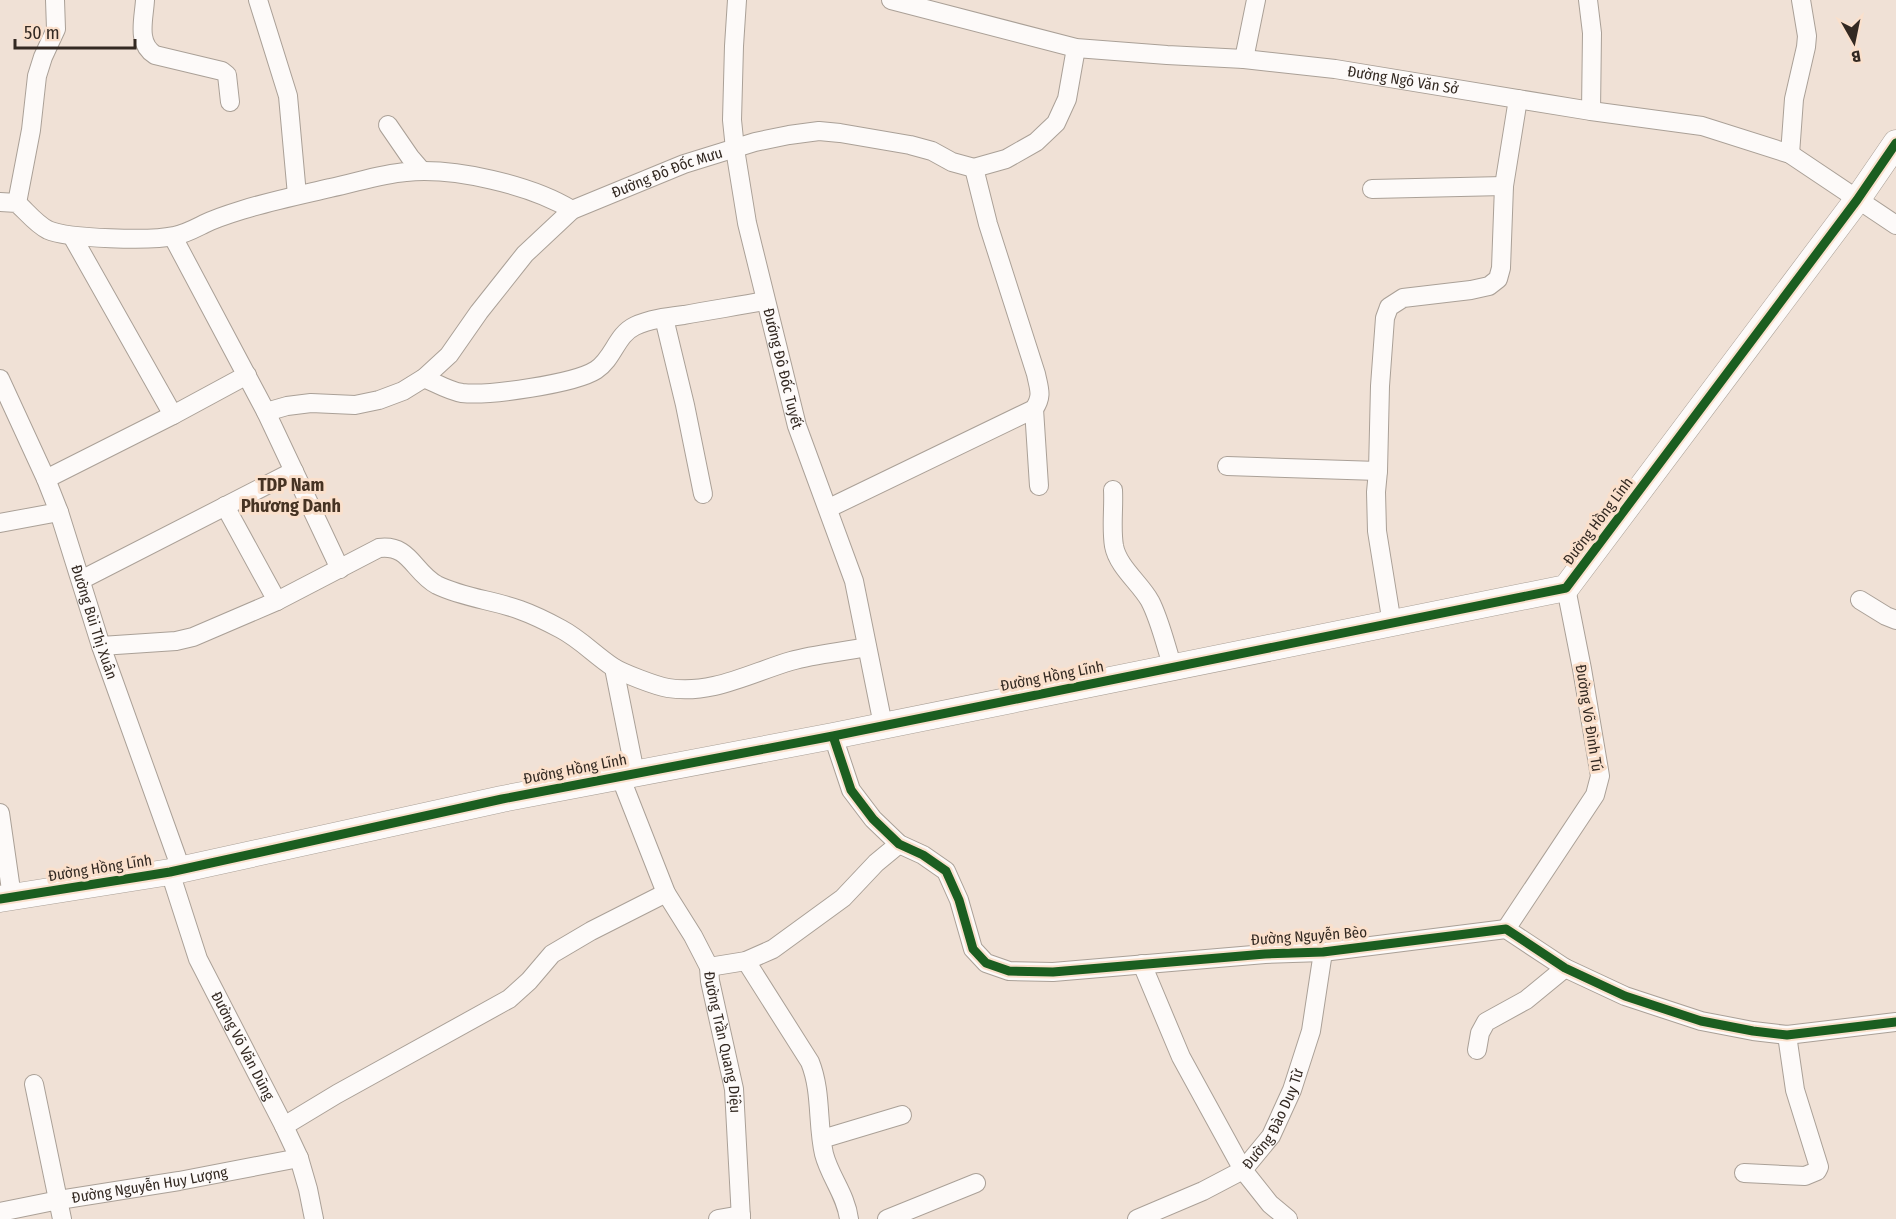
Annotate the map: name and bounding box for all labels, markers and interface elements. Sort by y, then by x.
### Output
scale bar [15,12,135,50]
north arrow [1824,12,1884,72]
text: 50 m [24,22,60,44]
text: B [1850,46,1862,66]
street label: Đường Ngô Văn Sở [1346,62,1461,98]
street label: Đường Đô Đốc Mưu [609,144,725,202]
street label: Đướng Đô Đốc Tuyết [759,306,806,432]
district label: TDP Nam Phương Danh [241,474,341,517]
street label: Đường Hồng Lĩnh [1559,474,1637,568]
street label: Đường Bùi Thị Xuân [67,563,121,682]
street label: Đường Hồng Lĩnh [999,657,1105,695]
street label: Đường Võ Đình Tú [1572,663,1606,773]
street label: Đường Hồng Lĩnh [522,750,628,788]
street label: Đường Hồng Lĩnh [47,851,153,885]
street label: Đường Nguyễn Bèo [1250,923,1368,949]
street label: Đường Trần Quang Diệu [700,971,744,1114]
street label: Đường Võ Văn Dũng [207,988,278,1103]
street label: Đường Đào Duy Từ [1239,1066,1307,1173]
street label: Đường Nguyễn Huy Lượng [70,1163,229,1207]

